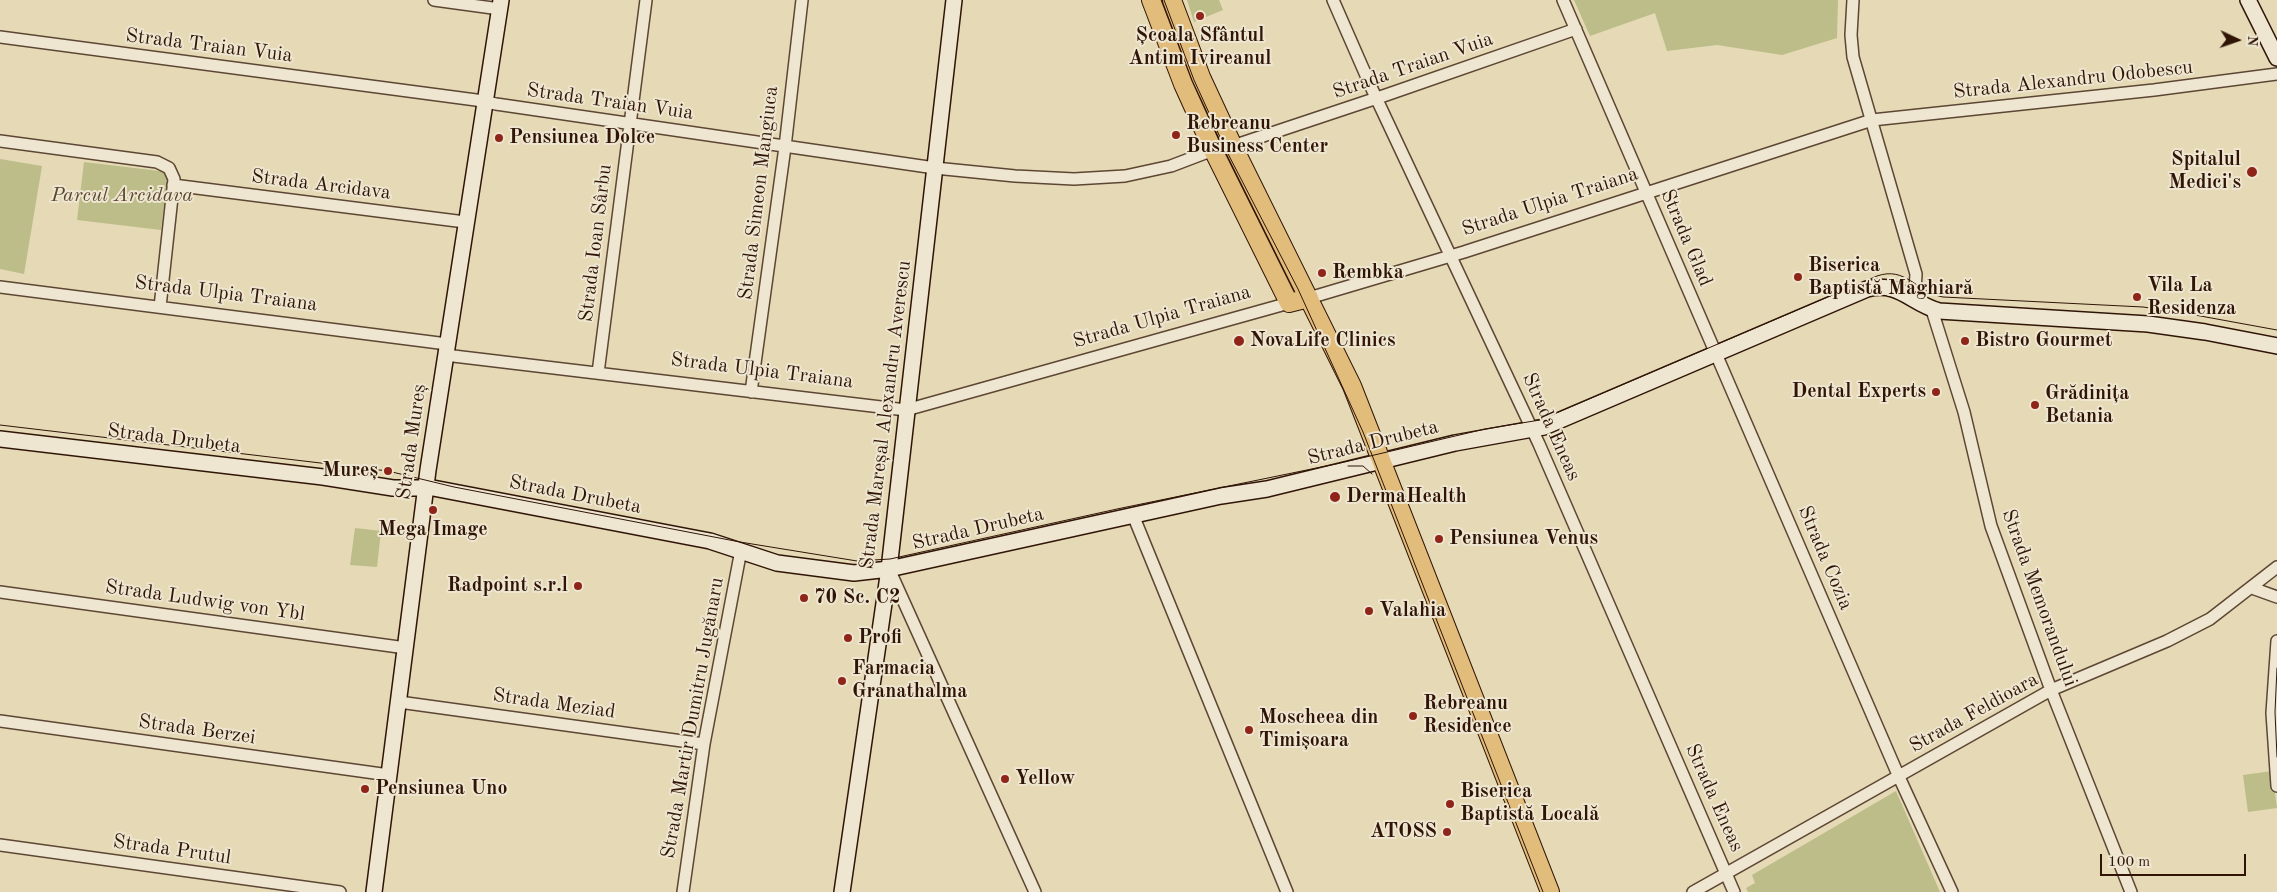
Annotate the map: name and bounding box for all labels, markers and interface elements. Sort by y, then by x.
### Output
marker: Școala Sfântul Antim Ivireanul [1194,10,1206,22]
north arrow [2212,15,2262,65]
street label: Strada Traian Vuia [124,24,294,68]
place label: Școala Sfântul Antim Ivireanul [1129,24,1271,71]
street label: Strada Traian Vuia [1330,27,1496,105]
text: N [2245,35,2259,46]
street label: Strada Alexandru Odobescu [1952,55,2194,105]
street label: Strada Traian Vuia [525,78,695,126]
street label: Strada Simeon Mangiuca [734,85,784,301]
place label: Rebreanu Business Center [1186,112,1328,159]
place label: Pensiunea Dolce [509,126,655,150]
marker: Rebreanu Business Center [1170,129,1182,141]
marker: Pensiunea Dolce [493,132,505,144]
place label: Spitalul Medici's [2168,148,2241,195]
street label: Strada Ulpia Traiana [1459,162,1641,242]
street label: Strada Ioan Sârbu [574,163,618,323]
street label: Strada Arcidava [250,165,392,205]
marker: Spitalul Medici's [2245,165,2259,179]
park label: Parcul Arcidava [51,184,193,208]
street label: Strada Glad [1655,186,1717,290]
place label: Biserica Baptistă Maghiară [1808,254,1973,301]
street label: Strada Mareșal Alexandru Averescu [855,259,917,571]
place label: Rembka [1332,261,1404,285]
marker: Rembka [1316,267,1328,279]
street label: Strada Ulpia Traiana [133,271,319,317]
marker: Biserica Baptistă Maghiară [1792,271,1804,283]
place label: Vila La Residenza [2147,274,2236,321]
street label: Strada Ulpia Traiana [1070,280,1254,354]
marker: Vila La Residenza [2131,291,2143,303]
place label: NovaLife Clinics [1250,329,1396,353]
place label: Bistro Gourmet [1975,329,2112,353]
marker: NovaLife Clinics [1232,334,1246,348]
marker: Bistro Gourmet [1959,335,1971,347]
street label: Strada Ulpia Traiana [669,348,855,394]
street label: Strada Eneas [1516,369,1586,485]
place label: Dental Experts [1791,380,1926,404]
street label: Strada Mureș [392,382,432,502]
place label: Grădinița Betania [2045,382,2129,429]
marker: Dental Experts [1930,386,1942,398]
marker: Grădinița Betania [2029,399,2041,411]
street label: Strada Drubeta [1305,415,1441,471]
street label: Strada Drubeta [106,419,242,459]
place label: Mureș [322,459,378,483]
marker: Mureș [382,465,394,477]
street label: Strada Drubeta [507,470,643,520]
place label: DermaHealth [1346,485,1467,509]
marker: DermaHealth [1328,490,1342,504]
street label: Strada Drubeta [910,502,1046,556]
street label: Strada Cozia [1792,502,1858,614]
marker: Mega Image [427,504,439,516]
street label: Strada Memorandului [1996,506,2082,690]
place label: Mega Image [378,518,488,542]
place label: Pensiunea Venus [1449,527,1598,551]
marker: Pensiunea Venus [1433,533,1445,545]
place label: Radpoint s.r.l [447,574,568,598]
street label: Strada Ludwig von Ybl [104,575,306,627]
street label: Strada Martir Dumitru Jugănaru [656,575,730,861]
marker: Radpoint s.r.l [572,580,584,592]
place label: 70 Sc. C2 [814,586,901,610]
marker: 70 Sc. C2 [798,592,810,604]
place label: Valahia [1379,599,1446,623]
marker: Valahia [1363,605,1375,617]
place label: Profi [858,626,902,650]
marker: Profi [842,632,854,644]
place label: Farmacia Granathalma [852,657,967,704]
street label: Strada Feldioara [1905,668,2043,758]
marker: Farmacia Granathalma [836,675,848,687]
street label: Strada Meziad [491,683,617,725]
place label: Rebreanu Residence [1423,692,1512,739]
place label: Moscheea din Timișoara [1259,706,1378,753]
street label: Strada Berzei [137,710,257,750]
marker: Rebreanu Residence [1407,710,1419,722]
marker: Moscheea din Timișoara [1243,724,1255,736]
street label: Strada Eneas [1679,740,1749,856]
place label: Yellow [1015,767,1075,791]
marker: Yellow [999,773,1011,785]
place label: Pensiunea Uno [375,777,507,801]
place label: Biserica Baptistă Locală [1460,780,1599,827]
marker: Pensiunea Uno [359,783,371,795]
marker: Biserica Baptistă Locală [1444,798,1456,810]
place label: ATOSS [1370,820,1437,844]
marker: ATOSS [1441,826,1453,838]
street label: Strada Prutul [111,830,233,870]
scale bar [2102,844,2248,876]
text: 100 m [2108,855,2150,870]

